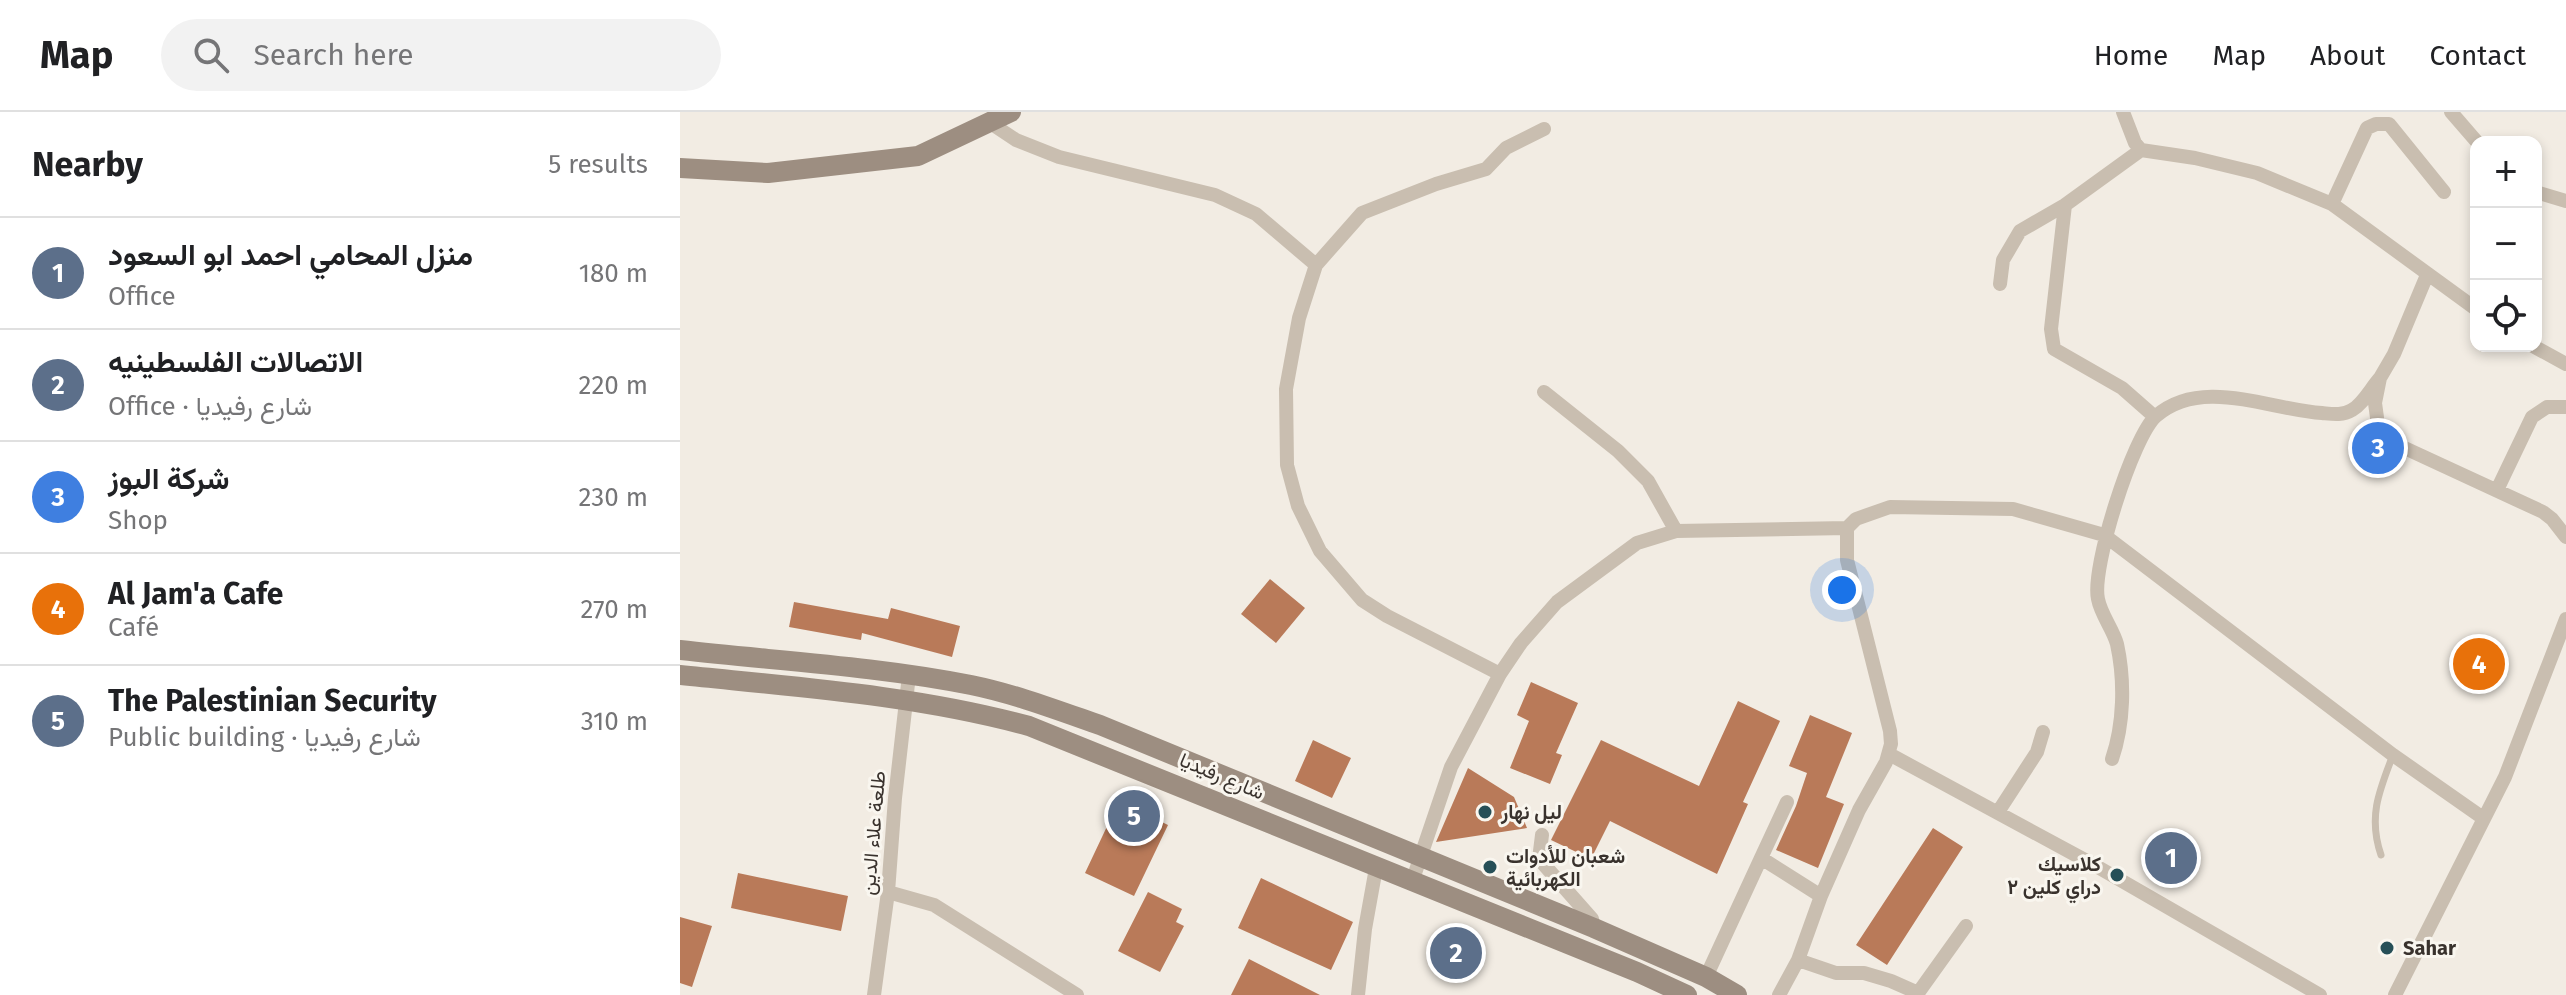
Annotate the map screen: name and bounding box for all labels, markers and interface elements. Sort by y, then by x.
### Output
search box [161,19,721,91]
text: Map [40,32,113,78]
icon: search [189,33,233,77]
text: Search here [253,37,414,73]
text: Home [2094,39,2168,72]
text: Map [2212,39,2266,72]
text: About [2310,39,2385,72]
text: Contact [2429,39,2526,72]
map controls [2470,136,2542,352]
button: + [2470,136,2542,208]
text: Nearby [32,144,143,185]
text: 5 results [548,149,648,180]
button: − [2470,208,2542,280]
text: منزل المحامي احمد ابو السعود [108,237,473,273]
text: 1 [52,258,64,289]
text: 180 m [579,258,648,289]
button: locate [2470,280,2542,352]
text: Office [108,281,176,312]
text: الاتصالات الفلسطينيه [108,344,363,380]
text: 2 [51,370,65,401]
text: 220 m [579,370,648,401]
text: Office · شارع رفيديا [108,391,312,422]
pin: 3 [2352,418,2404,478]
text: شركة البوز [108,461,229,497]
text: 3 [51,482,65,513]
text: 230 m [579,482,648,513]
text: Shop [108,505,168,536]
your location [1822,570,1862,610]
text: Al Jam'a Cafe [108,576,283,612]
text: 4 [51,594,65,625]
text: 270 m [580,594,648,625]
text: Café [108,612,159,643]
pin: 4 [2453,634,2505,694]
text: The Palestinian Security [108,683,437,719]
text: 5 [51,706,65,737]
text: 310 m [581,706,648,737]
text: Public building · شارع رفيديا [108,722,421,753]
street label: شارع رفيديا [1175,747,1268,806]
street label: طلعة علاء الدين [856,770,890,896]
pin: 5 [1108,786,1160,846]
place label: ليل نهار [1500,800,1562,825]
marker: ليل نهار [1476,803,1494,821]
pin: 1 [2145,828,2197,888]
place label: شعبان للأدوات الكهربائية [1506,844,1625,892]
place label: كلاسيك دراي كلين ٢ [2007,852,2101,904]
marker: شعبان للأدوات الكهربائية [1481,858,1499,876]
marker: كلاسيك دراي كلين ٢ [2108,866,2126,884]
pin: 2 [1430,923,1482,983]
place label: Sahar [2403,936,2457,960]
marker: Sahar [2378,939,2396,957]

